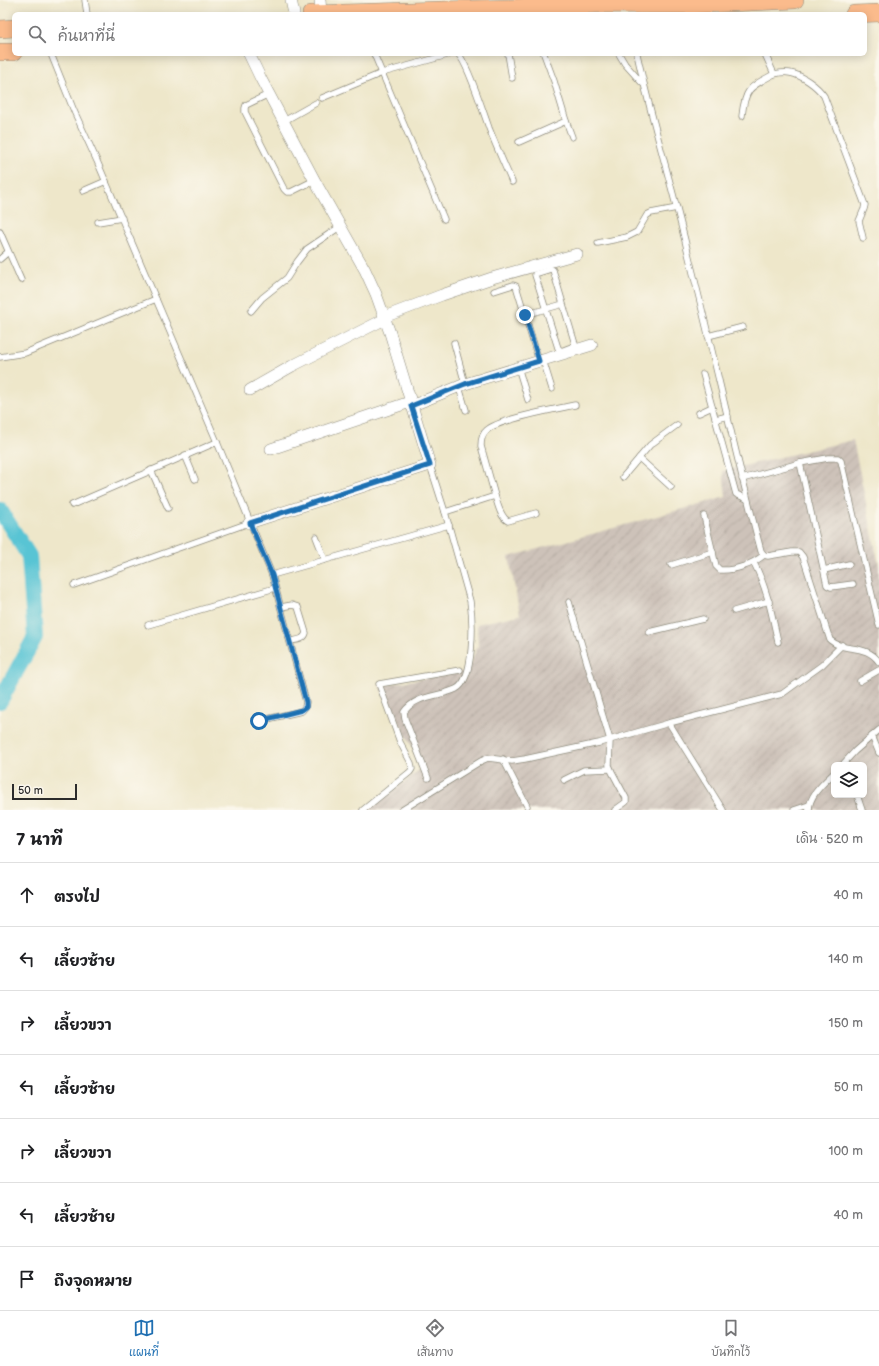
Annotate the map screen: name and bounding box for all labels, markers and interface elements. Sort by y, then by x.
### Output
search box [12,12,867,56]
icon: search [26,23,48,45]
text: ค้นหาที่นี่ [58,27,115,46]
route end [516,306,534,324]
route start [250,712,268,730]
map controls [831,762,867,798]
button: layers [831,762,867,798]
scale bar [12,782,77,801]
text: 50 m [18,784,43,797]
text: 7 นาที [16,830,63,850]
text: เดิน · 520 m [796,831,863,847]
icon: ahead [16,884,38,906]
text: 40 m [833,887,863,903]
text: ตรงไป [54,888,100,907]
icon: left [16,948,38,970]
text: 140 m [828,951,863,967]
text: เลี้ยวซ้าย [54,952,115,971]
icon: right [16,1012,38,1034]
text: 150 m [829,1015,863,1031]
text: เลี้ยวขวา [54,1016,112,1035]
icon: left [16,1076,38,1098]
text: 50 m [834,1079,863,1095]
text: เลี้ยวซ้าย [54,1080,115,1099]
icon: right [16,1140,38,1162]
text: 100 m [828,1143,863,1159]
text: เลี้ยวขวา [54,1144,112,1163]
icon: left [16,1204,38,1226]
text: 40 m [833,1207,863,1223]
text: เลี้ยวซ้าย [54,1208,115,1227]
icon: arrive [16,1268,38,1290]
text: ถึงจุดหมาย [54,1272,132,1291]
tab: แผนที่ [129,1317,159,1360]
tab: เส้นทาง [417,1317,453,1360]
tab: บันทึกไว้ [711,1317,750,1360]

